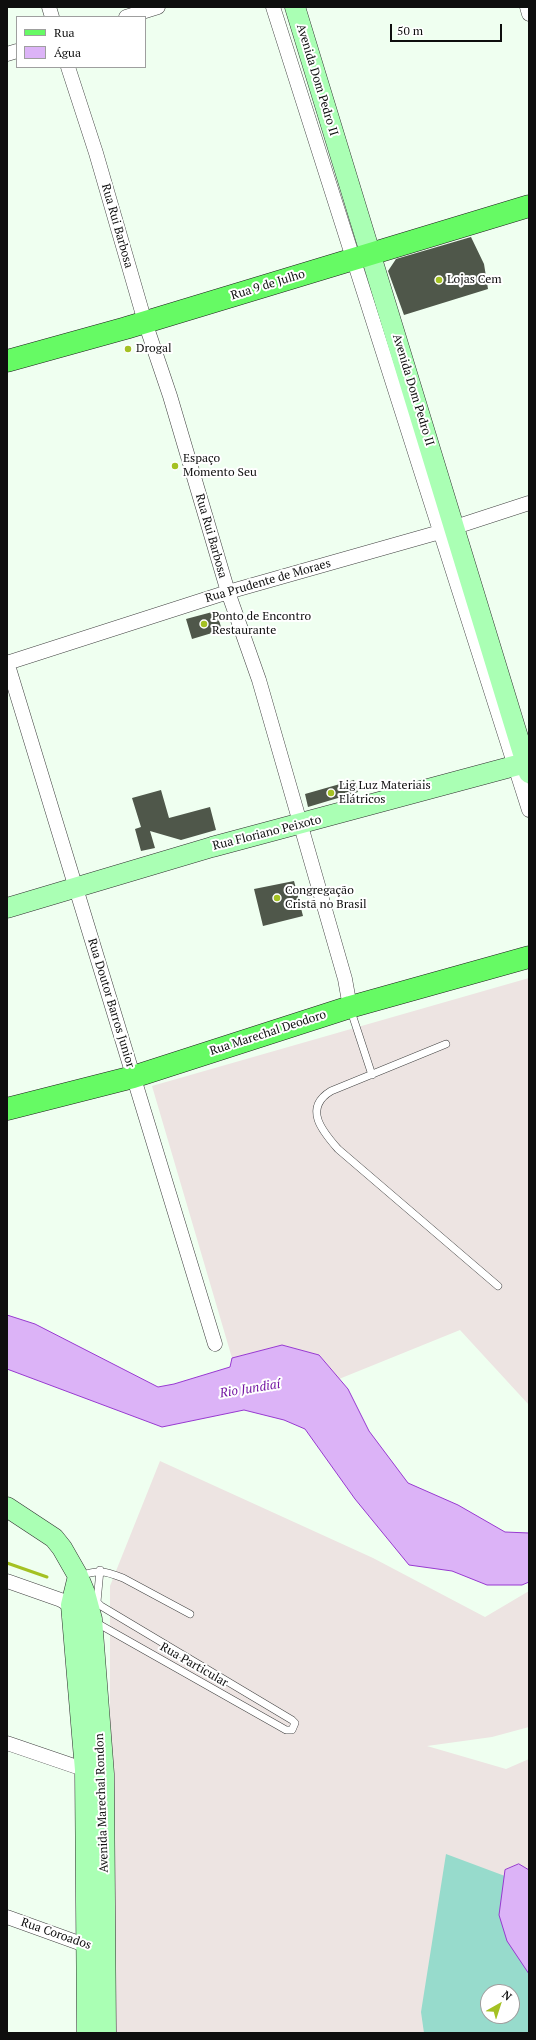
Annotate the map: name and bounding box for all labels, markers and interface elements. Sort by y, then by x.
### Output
legend [16,16,146,68]
scale bar [392,16,504,42]
street label: Avenida Dom Pedro II [293,22,341,138]
text: 50 m [397,23,423,38]
text: Rua [54,25,75,40]
text: Água [54,45,81,60]
street label: Rua Rui Barbosa [98,182,136,270]
street label: Rua 9 de Julho [229,267,307,303]
place label: Lojas Cem [447,273,502,287]
marker: Lojas Cem [434,275,444,285]
street label: Avenida Dom Pedro II [389,332,437,448]
place label: Drogal [136,342,172,356]
marker: Drogal [123,344,133,354]
place label: Espaço Momento Seu [183,452,257,480]
marker: Espaço Momento Seu [170,461,180,471]
street label: Rua Rui Barbosa [192,492,230,580]
street label: Rua Prudente de Moraes [204,556,332,606]
place label: Ponto de Encontro Restaurante [212,610,311,638]
marker: Ponto de Encontro Restaurante [199,619,209,629]
place label: Lig Luz Materiais Elátricos [339,779,431,807]
marker: Lig Luz Materiais Elátricos [326,788,336,798]
street label: Rua Floriano Peixoto [211,813,323,853]
place label: Congregação Cristã no Brasil [285,884,367,912]
marker: Congregação Cristã no Brasil [272,893,282,903]
street label: Rua Doutor Barros Junior [84,937,138,1069]
street label: Rua Marechal Deodoro [208,1007,328,1059]
water label: Rio Jundiaí [219,1377,281,1401]
street label: Rua Particular [157,1640,231,1690]
street label: Avenida Marechal Rondon [92,1733,112,1873]
street label: Rua Coroados [19,1915,93,1953]
north arrow [480,1984,520,2024]
text: N [499,1987,515,2004]

